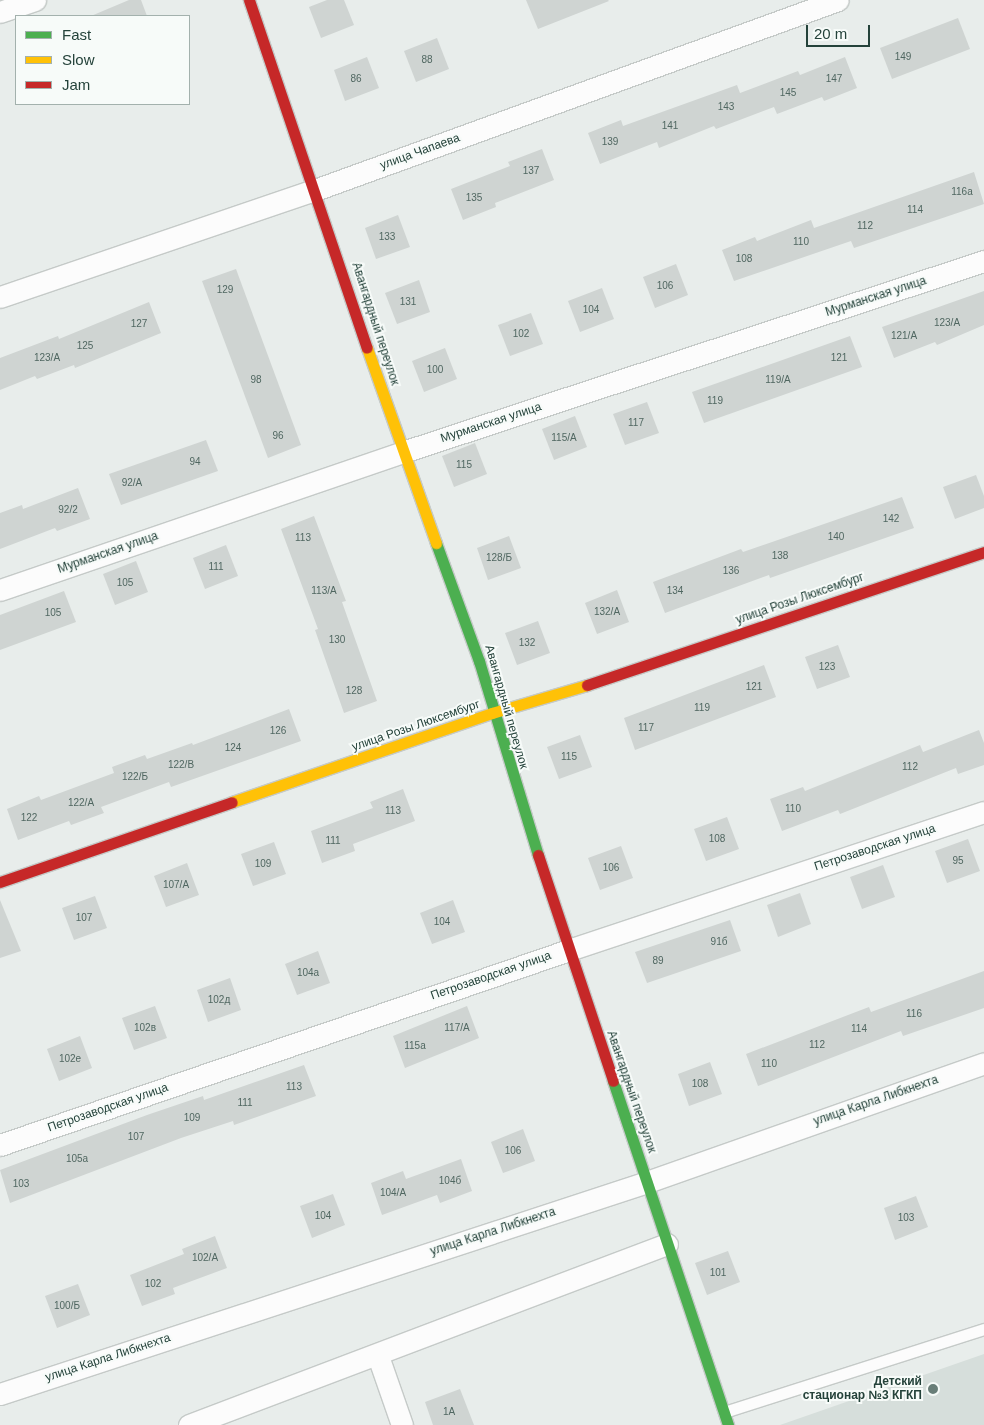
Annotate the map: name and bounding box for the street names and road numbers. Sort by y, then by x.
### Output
street label: улица Чапаева [378,131,462,173]
street label: Авангардный переулок [348,261,402,387]
street label: Мурманская улица [824,274,928,320]
street label: Мурманская улица [439,400,543,446]
street label: Мурманская улица [56,529,160,577]
street label: улица Розы Люксембург [734,570,866,628]
street label: Авангардный переулок [481,643,531,771]
street label: улица Розы Люксембург [350,697,482,755]
street label: Петрозаводская улица [813,822,937,874]
street label: Петрозаводская улица [429,949,553,1003]
street label: Авангардный переулок [603,1029,659,1155]
street label: улица Карла Либкнехта [812,1073,940,1129]
street label: Петрозаводская улица [46,1081,170,1135]
street label: улица Карла Либкнехта [429,1205,557,1259]
street label: улица Карла Либкнехта [44,1331,172,1385]

